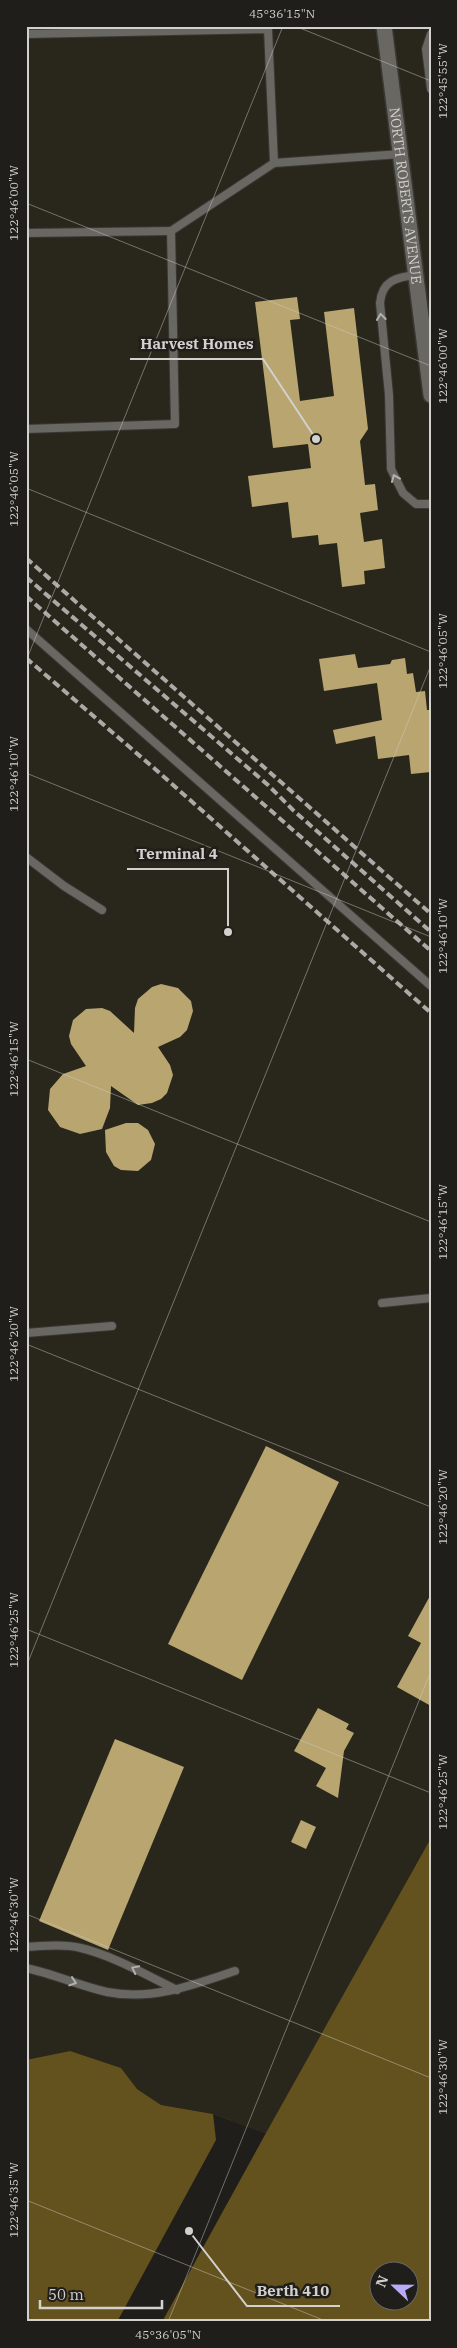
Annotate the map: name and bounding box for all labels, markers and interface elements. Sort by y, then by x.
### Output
text: 45°36'15"N [249,6,315,21]
text: 122°45'55"W [435,43,450,119]
street label: NORTH ROBERTS AVENUE [385,106,426,285]
text: 122°46'00"W [6,165,21,241]
one-way arrow [376,313,387,321]
text: 122°46'00"W [435,328,450,404]
callout: Harvest Homes [130,329,263,359]
text: Harvest Homes [140,334,254,353]
text: 122°46'05"W [6,451,21,527]
one-way arrow [390,474,401,483]
text: 122°46'05"W [435,613,450,689]
text: 122°46'10"W [6,736,21,812]
callout: Terminal 4 [127,839,228,869]
text: Terminal 4 [136,844,218,863]
text: 122°46'10"W [435,898,450,974]
text: 122°46'15"W [6,1021,21,1097]
text: 122°46'15"W [435,1184,450,1260]
text: 122°46'20"W [6,1306,21,1382]
text: 122°46'20"W [435,1469,450,1545]
text: 122°46'25"W [6,1592,21,1668]
text: 122°46'25"W [435,1754,450,1830]
text: 122°46'30"W [6,1877,21,1953]
one-way arrow [131,1965,140,1975]
one-way arrow [68,1976,77,1986]
text: 122°46'30"W [435,2039,450,2115]
text: 122°46'35"W [6,2162,21,2238]
north arrow [370,2260,420,2310]
text: N [372,2273,392,2290]
callout: Berth 410 [247,2276,340,2306]
scale bar [40,2278,162,2310]
text: Berth 410 [257,2281,329,2300]
text: 50 m [48,2285,84,2304]
text: 45°36'05"N [135,2327,201,2342]

